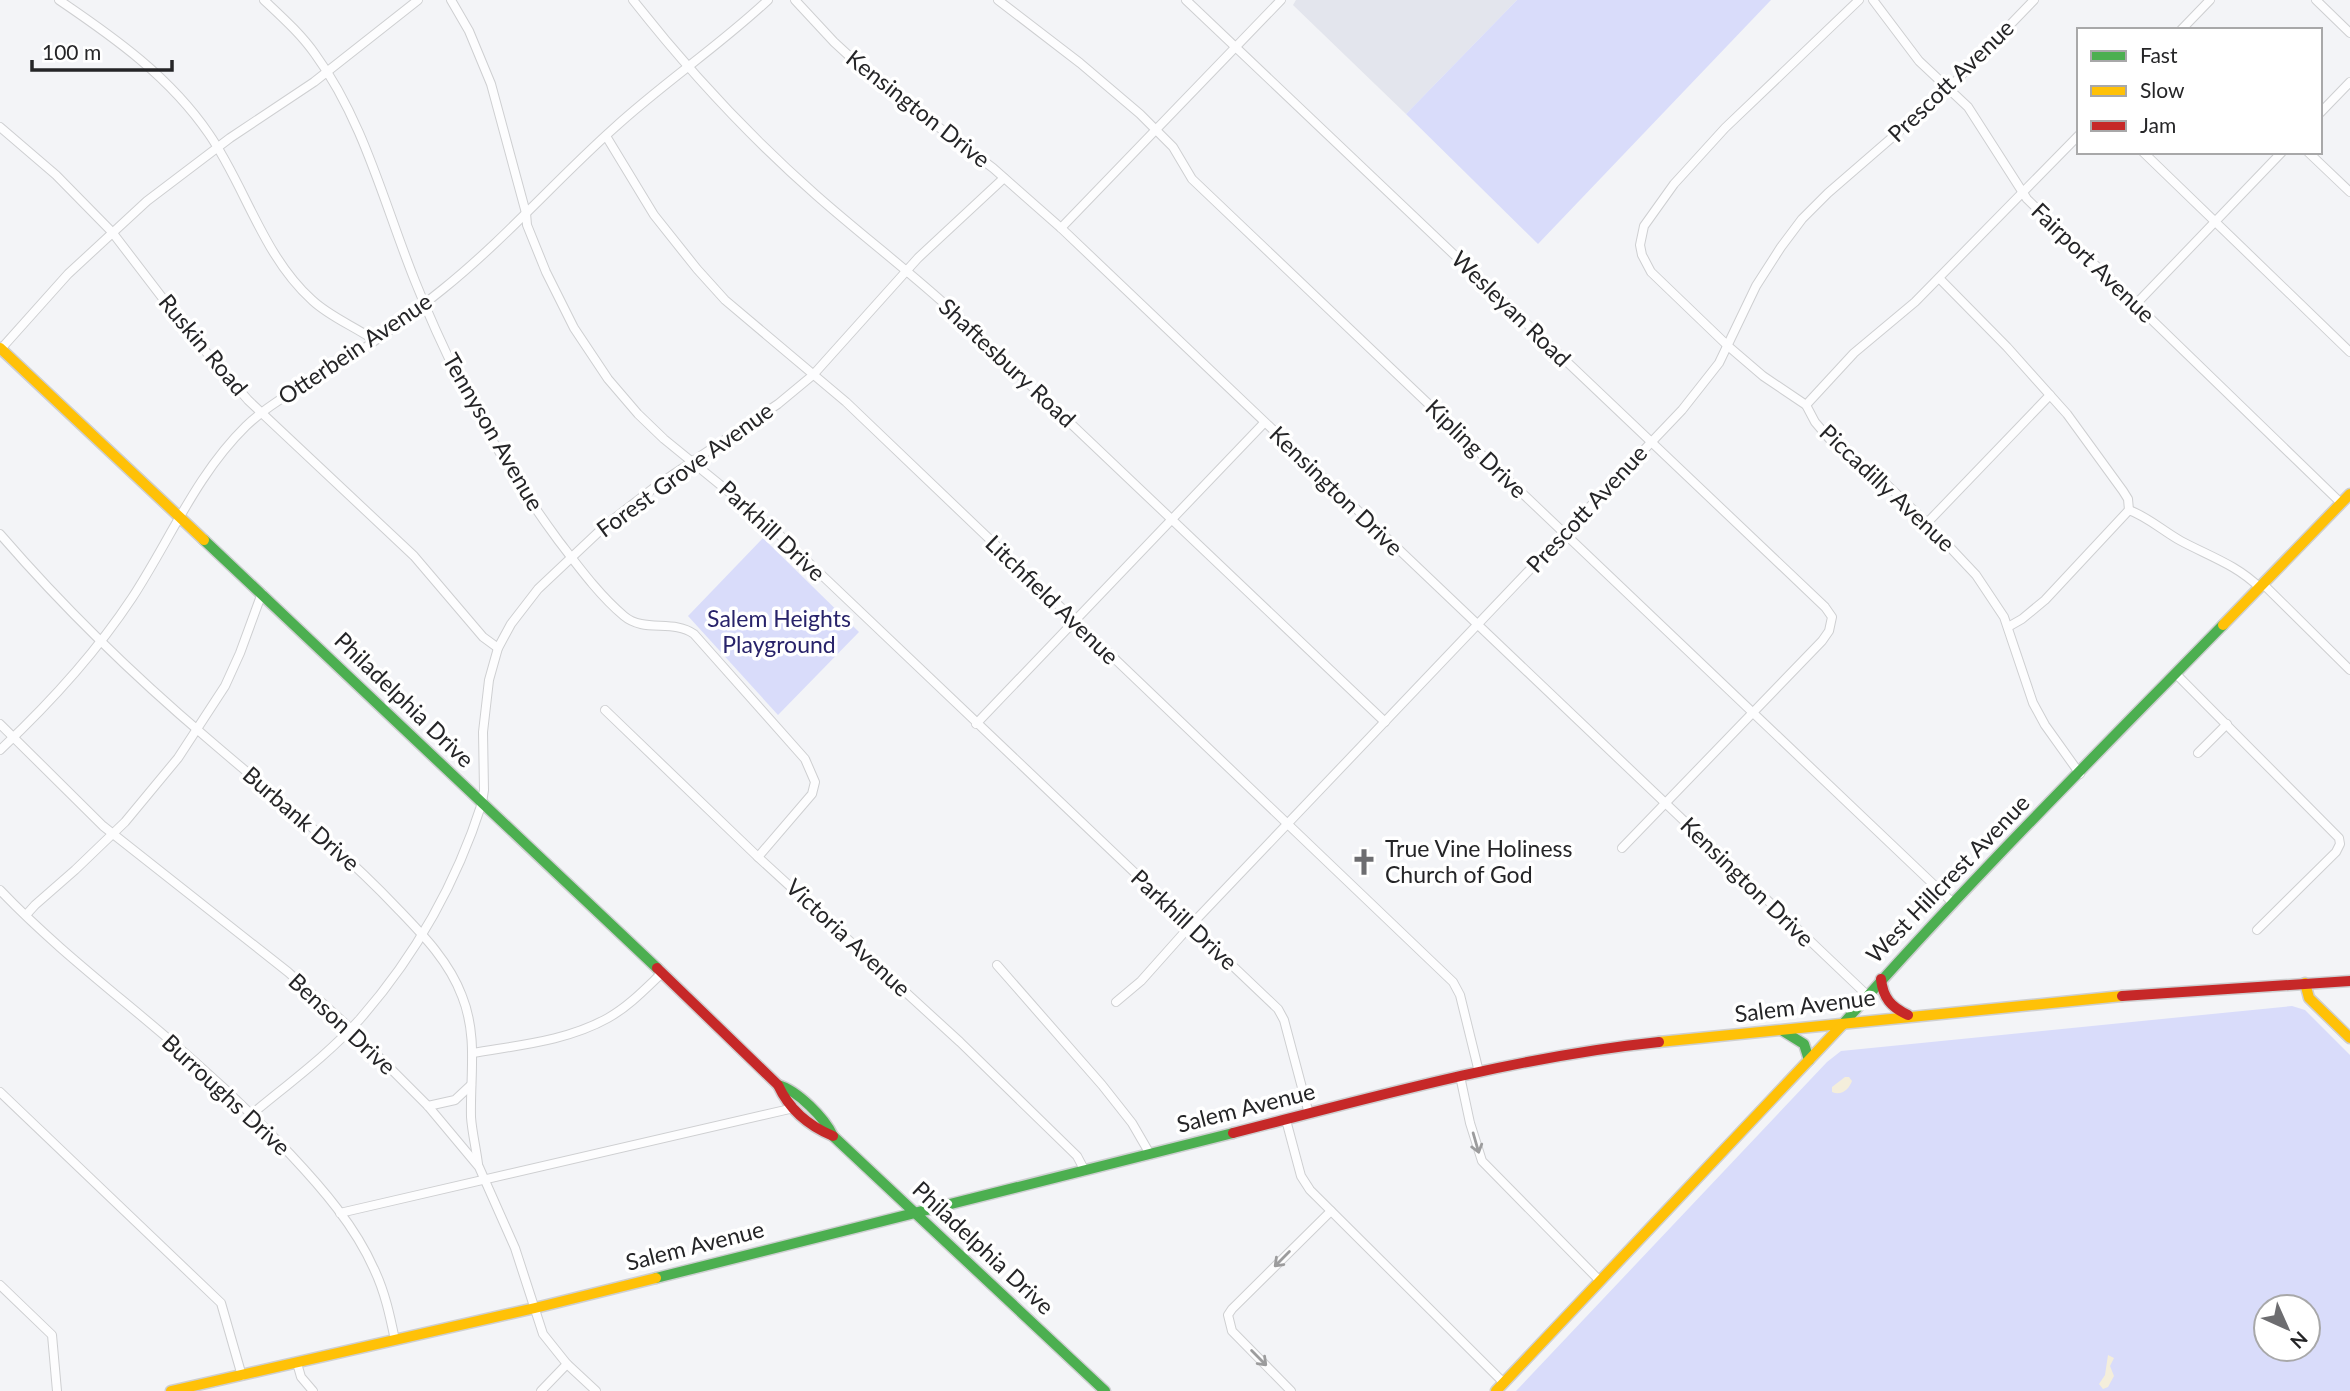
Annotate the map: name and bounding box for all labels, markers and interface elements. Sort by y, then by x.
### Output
street label: Prescott Avenue [1882,13,2019,147]
scale bar [32,28,172,72]
legend [2077,28,2322,154]
text: 100 m [42,39,101,64]
text: Fast [2140,42,2178,67]
street label: Kensington Drive [841,43,996,173]
text: Slow [2140,77,2185,102]
text: Jam [2140,112,2176,137]
street label: Fairport Avenue [2026,196,2161,328]
street label: Wesleyan Road [1446,244,1577,372]
street label: Otterbein Avenue [272,286,437,410]
street label: Ruskin Road [153,288,254,401]
street label: Shaftesbury Road [934,292,1082,433]
street label: Tennyson Avenue [437,348,550,515]
street label: Kipling Drive [1420,393,1533,504]
street label: Forest Grove Avenue [591,396,778,543]
street label: Piccadilly Avenue [1814,418,1961,557]
street label: Kensington Drive [1264,420,1409,561]
street label: Prescott Avenue [1520,439,1652,578]
street label: Parkhill Drive [714,474,832,586]
street label: Litchfield Avenue [980,529,1125,670]
park label: Salem Heights Playground [707,604,851,658]
street label: Philadelphia Drive [329,626,480,773]
street label: Burbank Drive [238,760,366,876]
street label: West Hillcrest Avenue [1860,788,2035,968]
street label: Kensington Drive [1675,811,1820,952]
place label: True Vine Holiness Church of God [1385,834,1573,888]
church icon: True Vine Holiness Church of God [1349,847,1379,877]
street label: Parkhill Drive [1126,863,1244,975]
street label: Victoria Avenue [781,873,917,1002]
street label: Benson Drive [283,967,402,1080]
street label: Salem Avenue [1733,982,1877,1028]
street label: Burroughs Drive [157,1028,297,1161]
street label: Salem Avenue [1174,1076,1318,1138]
one-way arrow [1470,1132,1483,1154]
street label: Philadelphia Drive [907,1175,1060,1320]
street label: Salem Avenue [623,1214,767,1276]
one-way arrow [1274,1250,1291,1267]
north arrow [2252,1293,2322,1363]
text: N [2286,1327,2313,1354]
one-way arrow [1250,1349,1267,1366]

